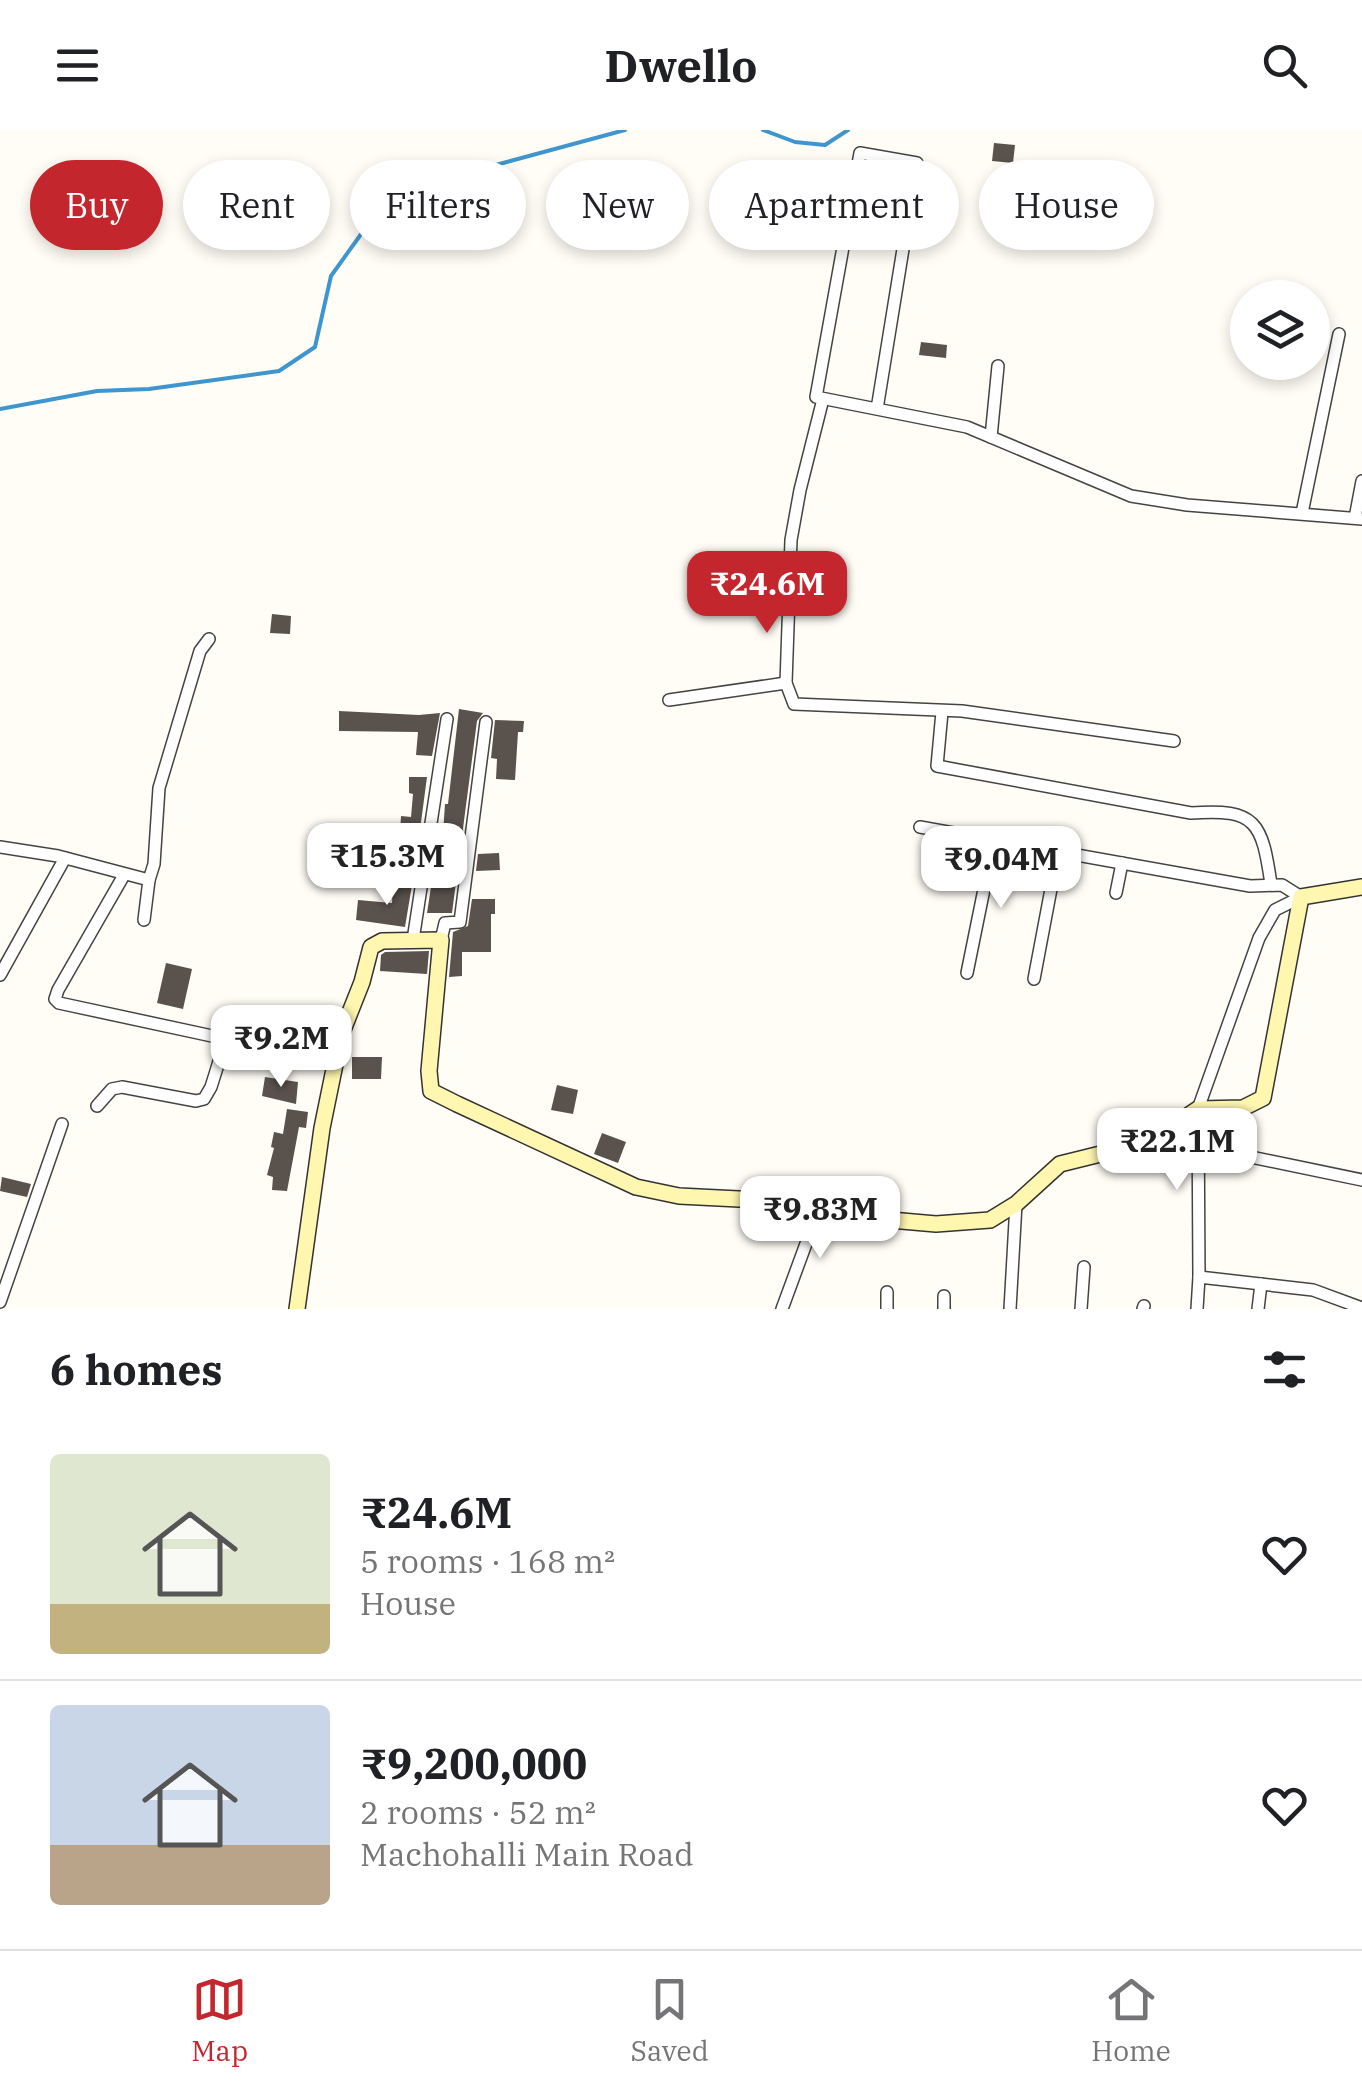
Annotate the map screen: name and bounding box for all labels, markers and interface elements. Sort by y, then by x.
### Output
text: Dwello [604,36,758,94]
icon: menu [50,38,105,93]
icon: search [1257,38,1312,93]
chip: Buy [30,160,163,250]
chip: Rent [183,160,330,250]
chip: Filters [350,160,526,250]
chip: New [546,160,689,250]
chip: Apartment [709,160,959,250]
chip: House [979,160,1154,250]
map controls [1230,280,1330,380]
button: layers [1230,280,1330,380]
pin: ₹24.6M [686,551,848,636]
text: ₹24.6M [709,562,825,604]
pin: ₹15.3M [306,823,468,908]
pin: ₹9.04M [920,826,1082,911]
text: ₹15.3M [329,834,445,876]
text: ₹9.04M [943,837,1059,879]
pin: ₹9.2M [211,1005,351,1090]
text: ₹9.2M [233,1016,329,1058]
pin: ₹22.1M [1096,1108,1258,1193]
text: ₹22.1M [1119,1119,1235,1161]
pin: ₹9.83M [739,1176,901,1261]
text: ₹9.83M [762,1187,878,1229]
text: 6 homes [50,1342,223,1397]
icon: filters [1257,1342,1312,1397]
text: ₹24.6M [360,1485,512,1540]
icon: home [130,1494,250,1614]
icon: heart [1257,1527,1312,1582]
text: 5 rooms · 168 m² [360,1540,615,1582]
text: House [360,1582,456,1624]
text: ₹9,200,000 [360,1736,587,1791]
icon: home [130,1745,250,1865]
icon: heart [1257,1778,1312,1833]
text: 2 rooms · 52 m² [360,1791,596,1833]
text: Machohalli Main Road [360,1833,694,1875]
tab: Map [191,1972,248,2069]
tab: Saved [630,1972,709,2069]
tab: Home [1091,1972,1171,2069]

